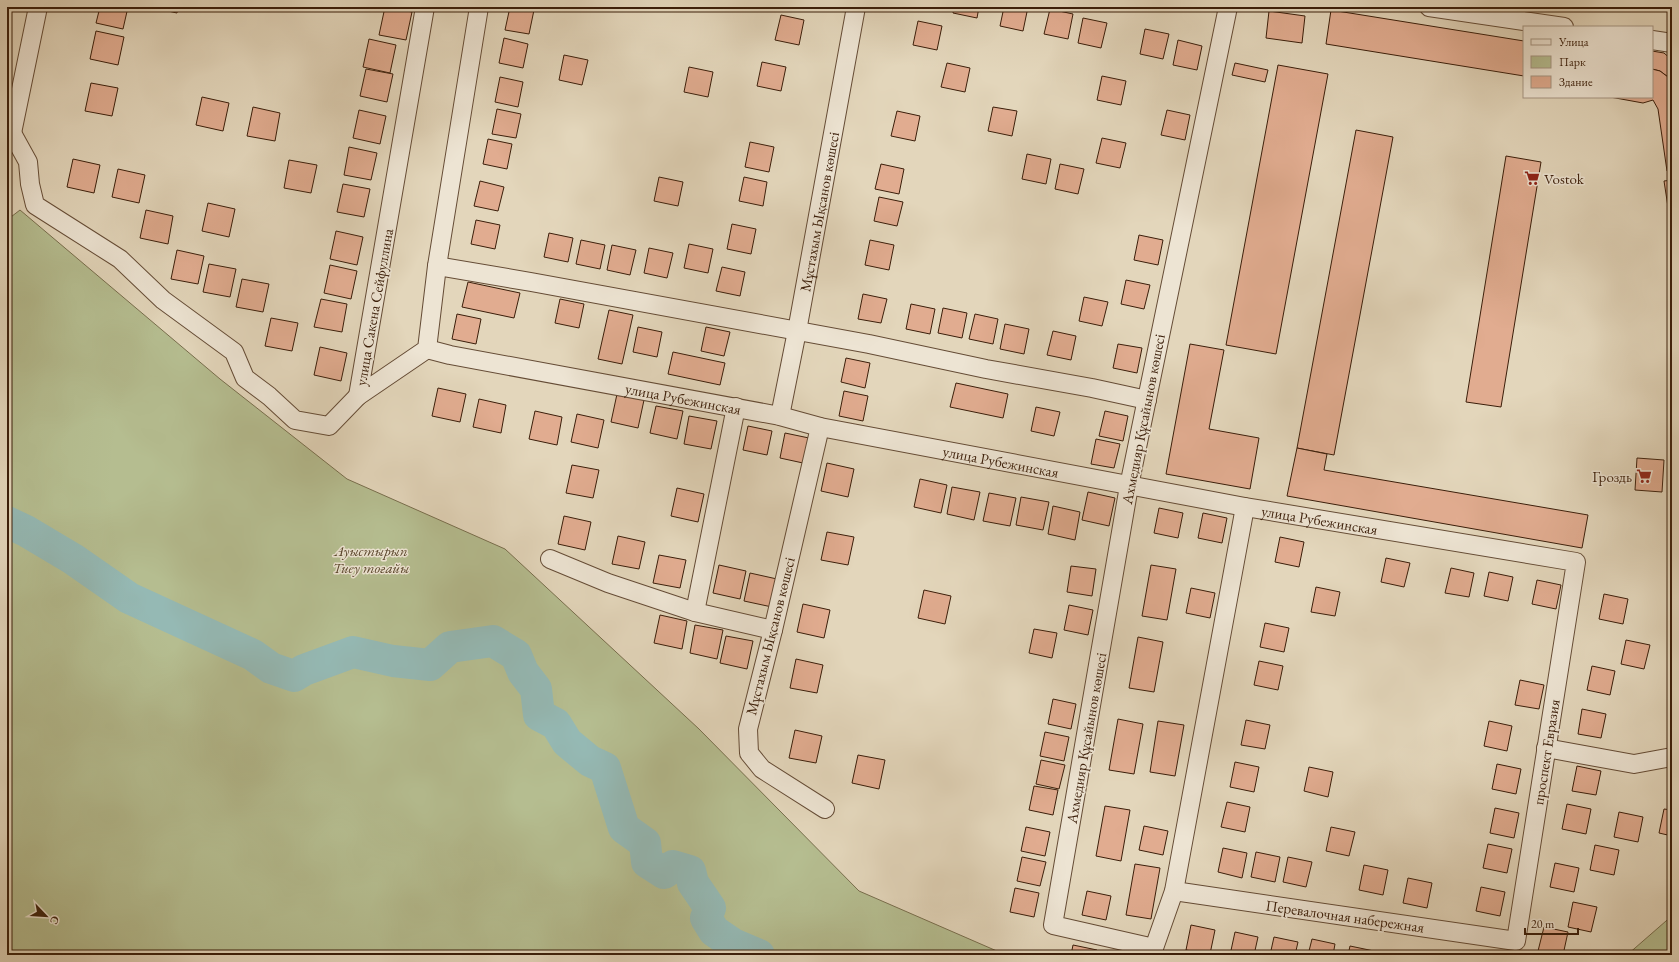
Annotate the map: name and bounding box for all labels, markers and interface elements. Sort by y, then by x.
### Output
legend [1523,26,1653,98]
text: Улица [1558,34,1589,50]
text: Парк [1559,54,1586,70]
text: Здание [1559,74,1593,90]
street label: Мұстахым Ықсанов көшесі [795,130,843,293]
supermarket icon: Vostok [1523,169,1541,187]
place label: Vostok [1544,169,1585,188]
street label: улица Сакена Сейфуллина [351,227,397,387]
street label: Ахмедияр Құсайынов көшесі [1117,332,1169,507]
street label: улица Рубежинская [624,378,743,418]
street label: улица Рубежинская [941,441,1061,481]
place label: Гроздь [1592,467,1632,486]
supermarket icon: Гроздь [1635,467,1653,485]
street label: улица Рубежинская [1260,500,1379,538]
park label: Ауыстырып Тиеу тоғайы [333,541,409,577]
street label: Мұстахым Ықсанов көшесі [741,555,799,717]
street label: Ахмедияр Құсайынов көшесі [1061,651,1110,826]
street label: проспект Евразия [1528,697,1564,806]
street label: Перевалочная набережная [1264,895,1426,937]
north arrow [26,896,66,936]
scale bar [1525,910,1578,936]
text: С [47,914,63,927]
text: 20 m [1531,916,1555,932]

